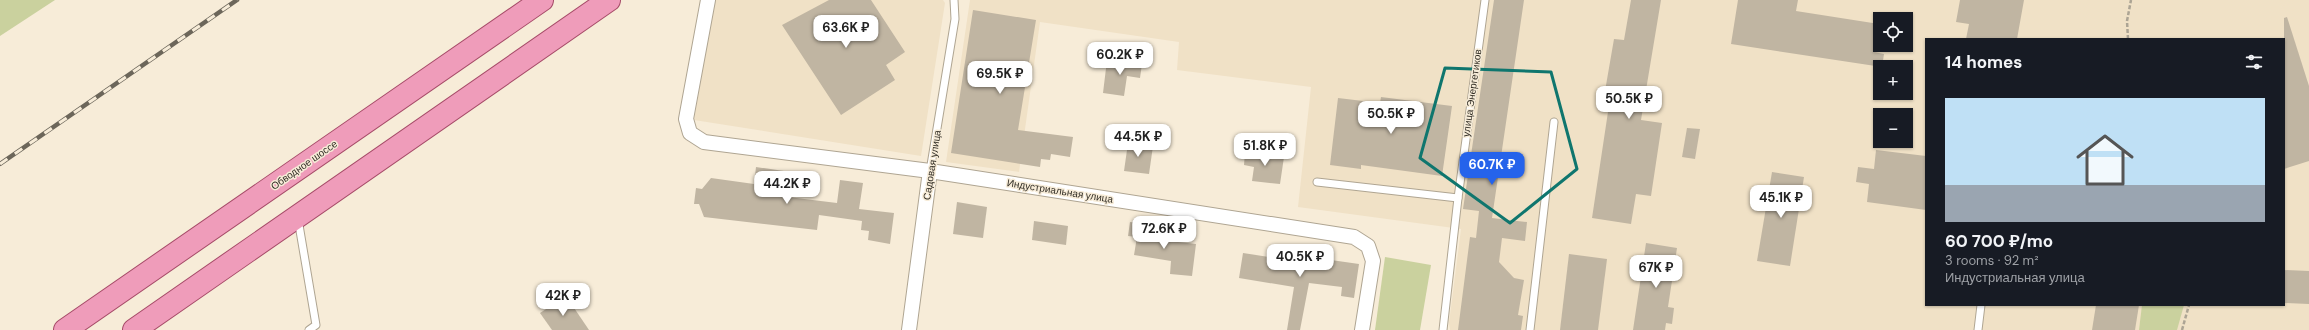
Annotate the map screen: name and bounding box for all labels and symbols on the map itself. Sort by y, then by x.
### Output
pin: 63.6K ₽ [809,15,883,49]
pin: 60.2K ₽ [1083,42,1157,76]
street label: улица Энергетиков [1459,48,1485,138]
pin: 69.5K ₽ [963,61,1037,95]
pin: 50.5K ₽ [1592,86,1666,120]
pin: 50.5K ₽ [1354,101,1428,135]
pin: 44.5K ₽ [1101,124,1175,158]
street label: Садовая улица [920,129,944,201]
pin: 51.8K ₽ [1228,133,1302,167]
street label: Обводное шоссе [268,137,340,193]
pin: 60.7K ₽ [1455,152,1529,186]
pin: 44.2K ₽ [750,171,824,205]
street label: Индустриальная улица [1006,176,1114,206]
pin: 45.1K ₽ [1744,185,1818,219]
pin: 72.6K ₽ [1127,216,1201,250]
pin: 40.5K ₽ [1263,244,1337,278]
pin: 67K ₽ [1628,255,1684,289]
pin: 42K ₽ [535,283,591,317]

